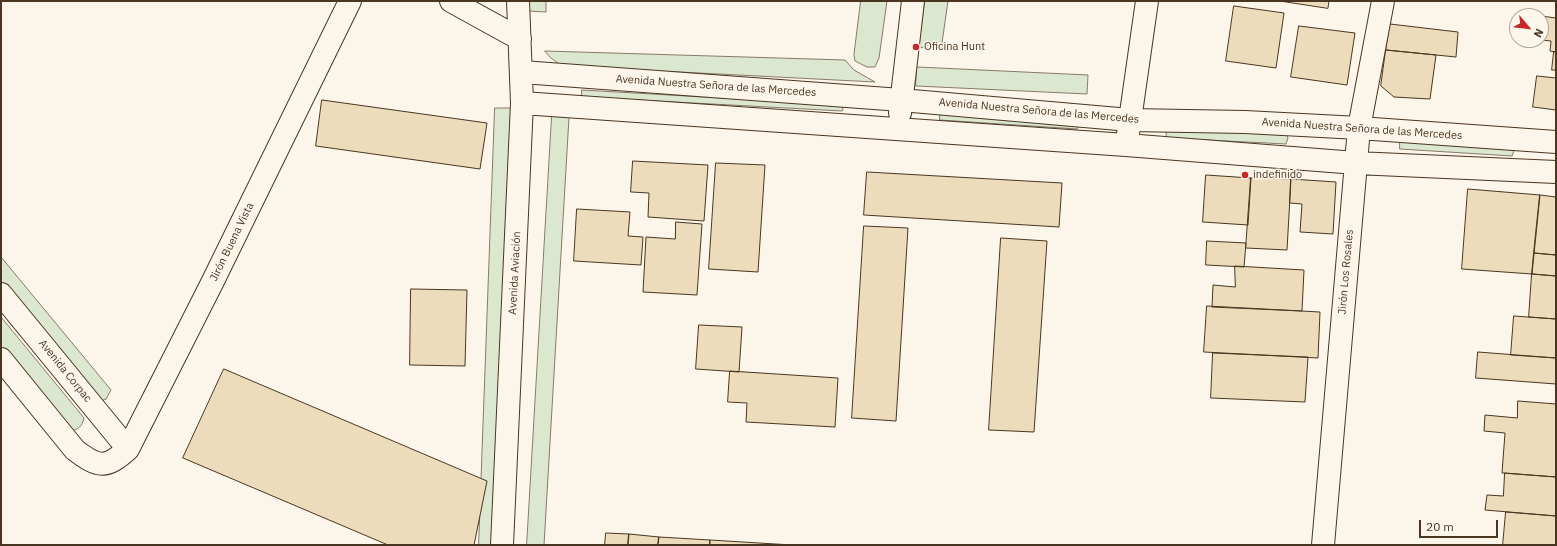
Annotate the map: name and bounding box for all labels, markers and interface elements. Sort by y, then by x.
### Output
north arrow [1509,8,1549,48]
text: N [1531,26,1547,40]
place label: Oficina Hunt [924,40,985,54]
marker: Oficina Hunt [911,42,921,52]
street label: Avenida Nuestra Señora de las Mercedes [615,72,817,100]
street label: Avenida Nuestra Señora de las Mercedes [938,96,1140,126]
street label: Avenida Nuestra Señora de las Mercedes [1261,115,1463,143]
place label: indefinido [1253,168,1302,182]
marker: indefinido [1240,170,1250,180]
street label: Jirón Buena Vista [207,200,257,284]
street label: Jirón Los Rosales [1336,229,1356,315]
street label: Avenida Aviación [506,231,524,315]
street label: Avenida Corpac [36,337,94,405]
scale bar [1421,512,1500,538]
text: 20 m [1426,519,1454,534]

